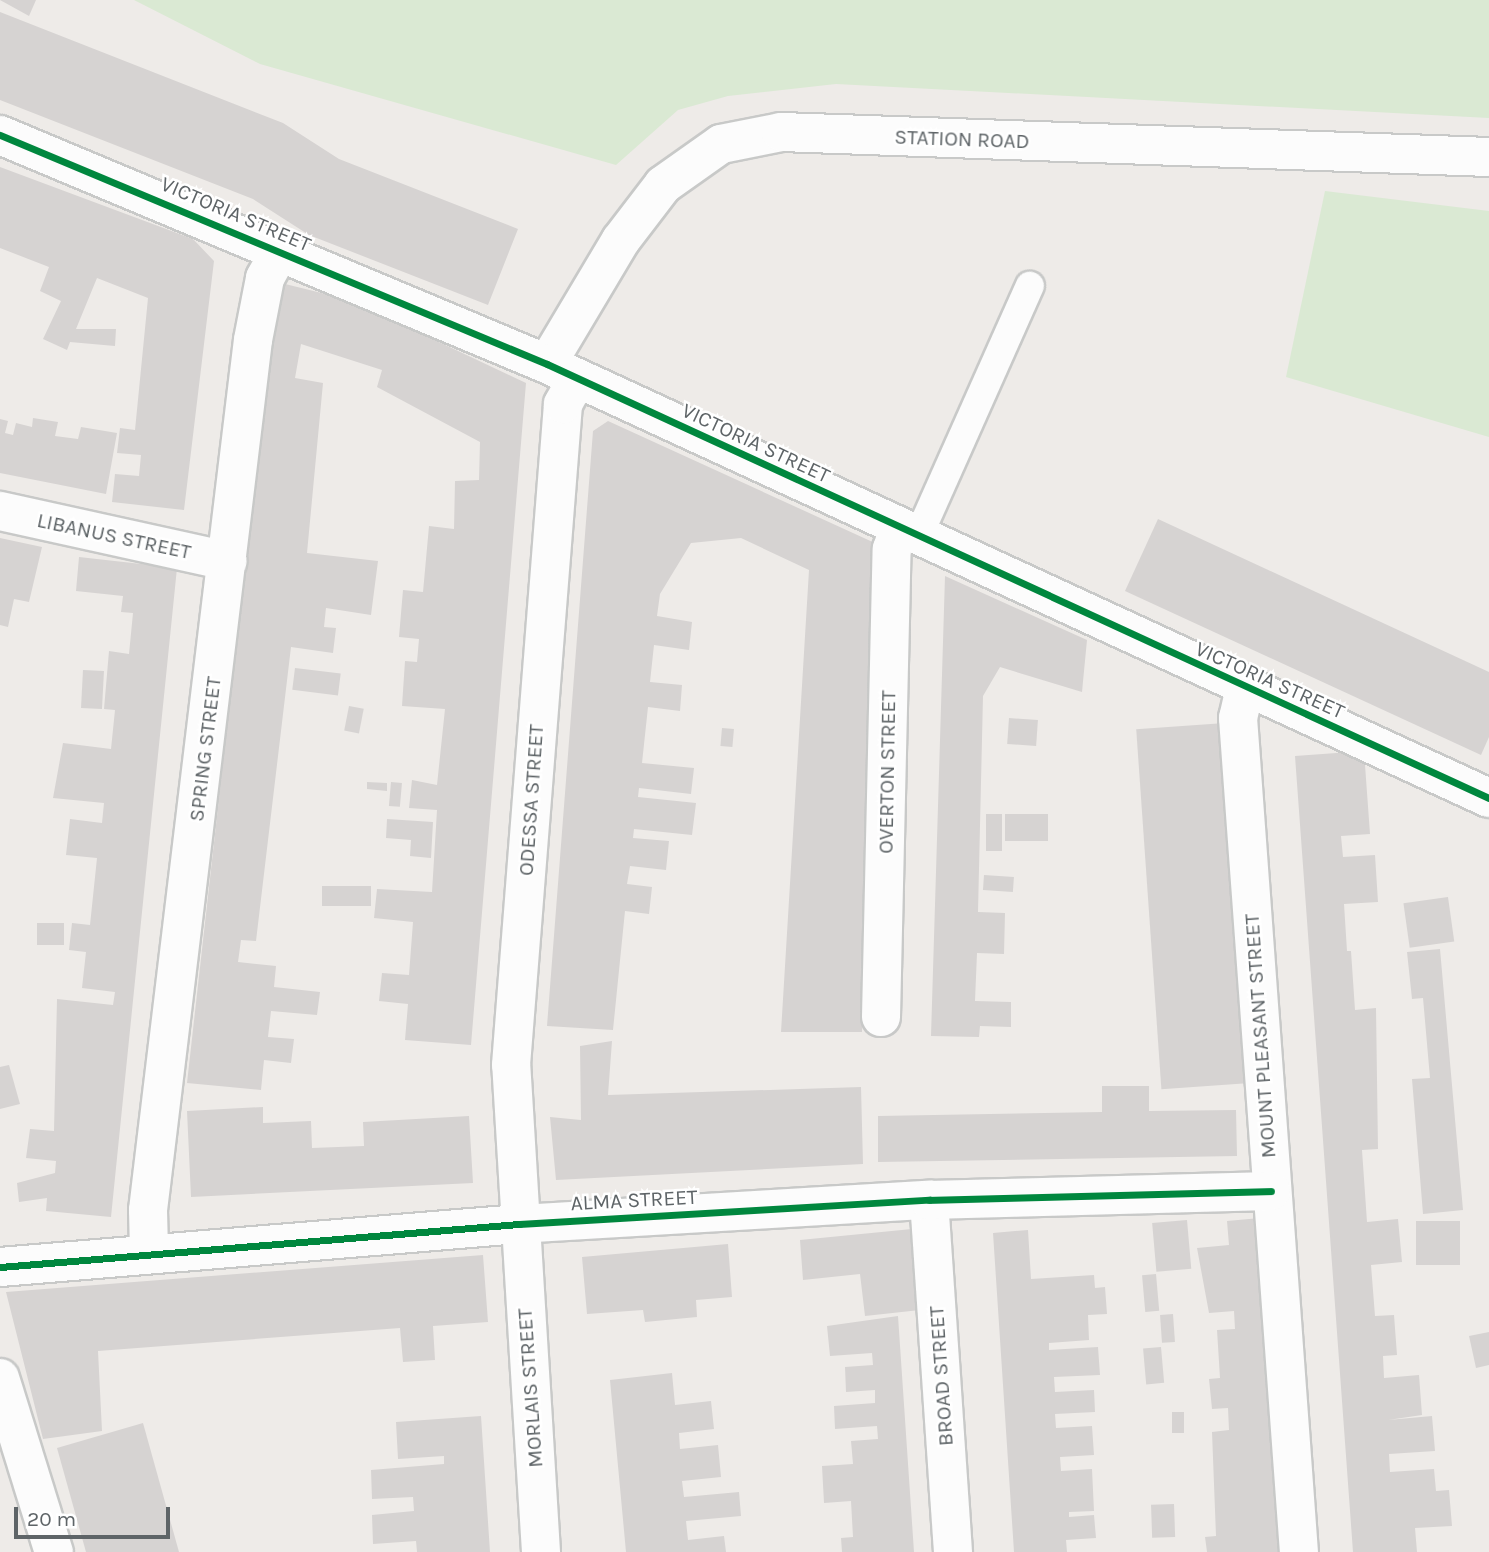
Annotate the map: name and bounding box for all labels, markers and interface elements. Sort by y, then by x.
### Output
street label: STATION ROAD [894,124,1030,154]
street label: VICTORIA STREET [157,171,315,257]
street label: VICTORIA STREET [678,398,834,488]
street label: LIBANUS STREET [35,507,193,565]
street label: VICTORIA STREET [1192,636,1348,724]
street label: SPRING STREET [184,675,226,823]
street label: OVERTON STREET [873,690,901,854]
street label: ODESSA STREET [513,723,549,877]
street label: MOUNT PLEASANT STREET [1239,913,1281,1159]
street label: ALMA STREET [570,1184,698,1216]
street label: BROAD STREET [924,1305,958,1447]
street label: MORLAIS STREET [512,1307,548,1469]
scale bar [18,1492,173,1536]
text: 20 m [27,1507,76,1531]

